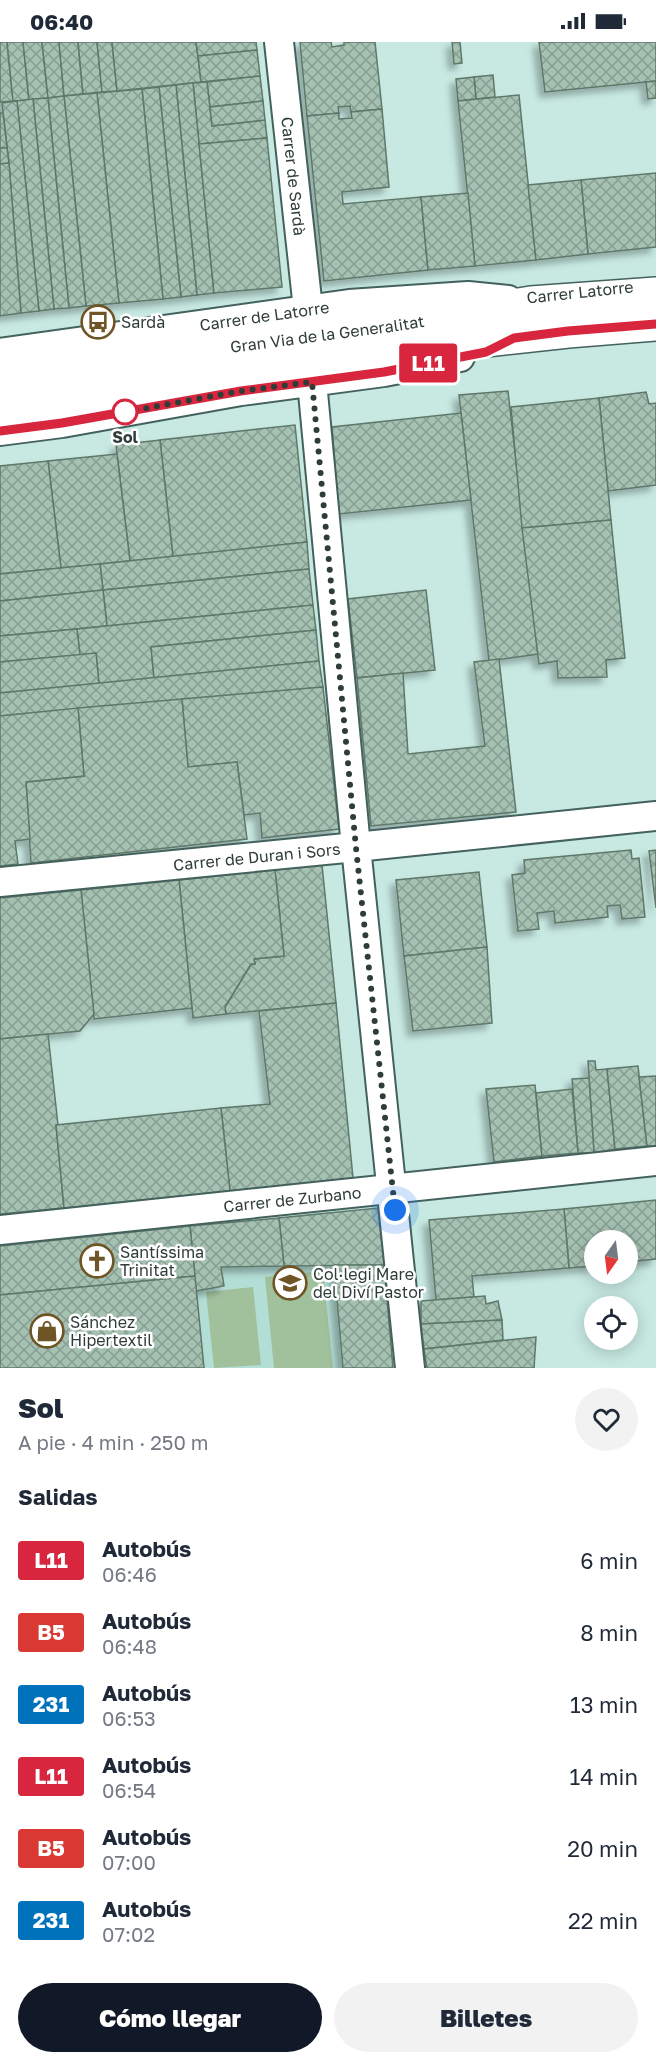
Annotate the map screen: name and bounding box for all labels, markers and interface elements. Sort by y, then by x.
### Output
text: 06:40 [30,8,93,35]
street label: Carrer de Sardà [277,116,310,237]
street label: Carrer Latorre [525,276,635,308]
street label: Carrer de Latorre [198,297,331,335]
bus stop icon: Sardà [80,304,116,340]
street label: Gran Via de la Generalitat [229,311,426,357]
place label: Sardà [121,312,165,332]
line badge: L11 [394,344,462,382]
text: L11 [411,350,445,376]
marker: Sol [112,399,138,425]
place label: Sol [112,427,138,447]
street label: Carrer de Duran i Sors [172,839,341,875]
street label: Carrer de Zurbano [222,1182,362,1216]
your location [380,1195,410,1225]
north arrow [584,1230,638,1284]
map controls [584,1230,638,1350]
place label: Santíssima Trinitat [120,1242,204,1280]
church icon: Santíssima Trinitat [79,1243,115,1279]
place label: Col·legi Mare del Diví Pastor [313,1264,424,1302]
school or university icon: Col·legi Mare del Diví Pastor [272,1265,308,1301]
button: locate [584,1296,638,1350]
place label: Sánchez Hipertextil [70,1312,152,1350]
shop icon: Sánchez Hipertextil [29,1313,65,1349]
button: heart [575,1388,638,1451]
text: Sol [18,1391,63,1424]
text: A pie · 4 min · 250 m [18,1430,209,1454]
text: Salidas [18,1483,98,1510]
text: Autobús [102,1535,191,1562]
text: L11 [34,1547,68,1573]
text: 6 min [580,1547,638,1574]
text: 06:46 [102,1562,157,1586]
text: Autobús [102,1607,191,1634]
text: B5 [37,1619,65,1645]
text: 8 min [580,1619,638,1646]
text: 06:48 [102,1634,157,1658]
text: Autobús [102,1679,191,1706]
text: 231 [33,1691,69,1717]
text: 13 min [570,1691,638,1718]
text: 06:53 [102,1706,156,1730]
text: Autobús [102,1751,191,1778]
text: L11 [34,1763,68,1789]
text: 14 min [570,1763,638,1790]
text: 06:54 [102,1778,156,1802]
text: Autobús [102,1823,191,1850]
text: B5 [37,1835,65,1861]
text: 20 min [567,1835,638,1862]
text: 07:00 [102,1850,156,1874]
text: Autobús [102,1895,191,1922]
text: 231 [33,1907,69,1933]
text: 22 min [568,1907,638,1934]
text: 07:02 [102,1922,155,1946]
button: Cómo llegar [18,1983,322,2052]
button: Billetes [334,1983,638,2052]

